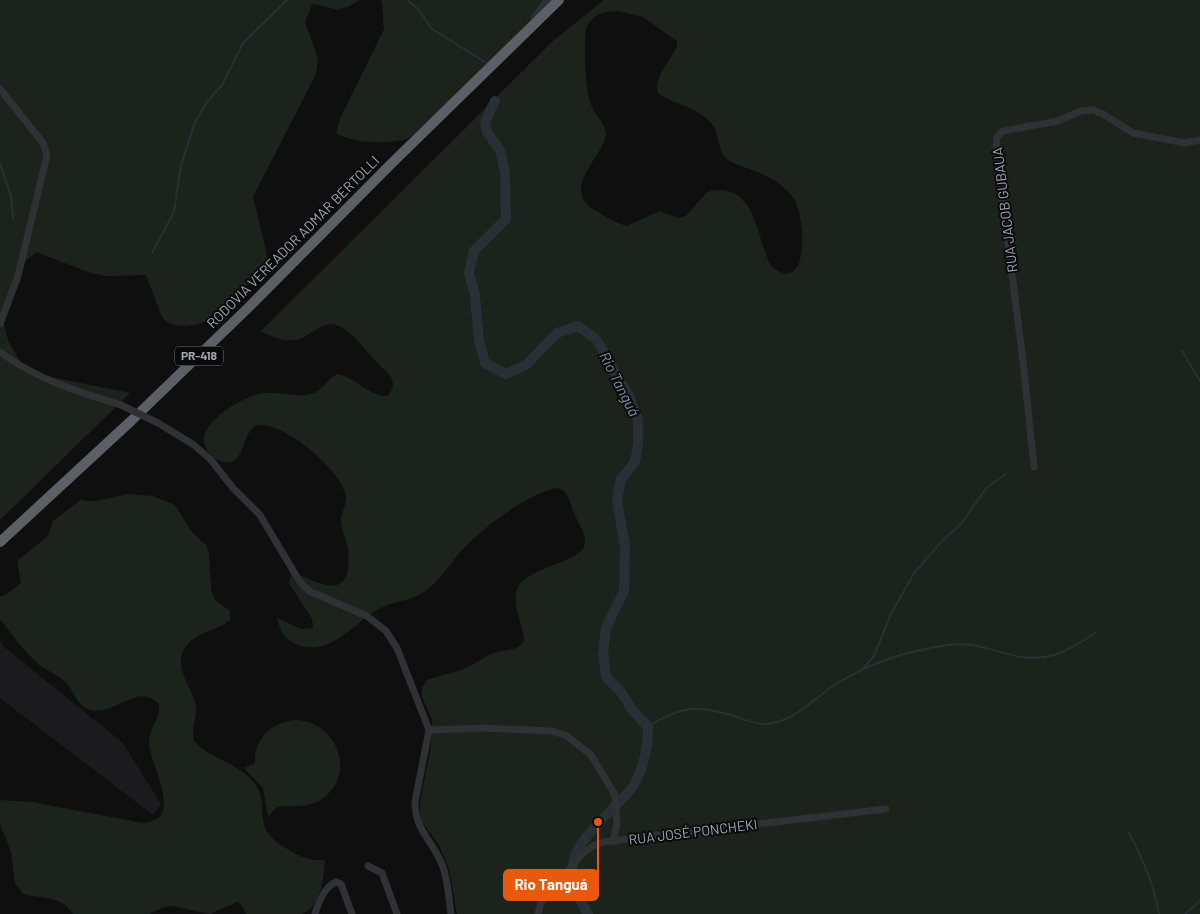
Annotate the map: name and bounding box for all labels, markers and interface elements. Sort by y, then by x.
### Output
street label: RUA JACOB GUBAUA [988,146,1021,274]
street label: RODOVIA VEREADOR ADMAR BERTOLLI [203,152,382,331]
road number: PR-418 [175,346,223,366]
water label: Rio Tanguá [596,348,644,419]
street label: RUA JOSÉ PONCHEKI [628,815,758,848]
callout: Rio Tanguá [504,870,598,900]
text: Rio Tanguá [514,875,588,893]

